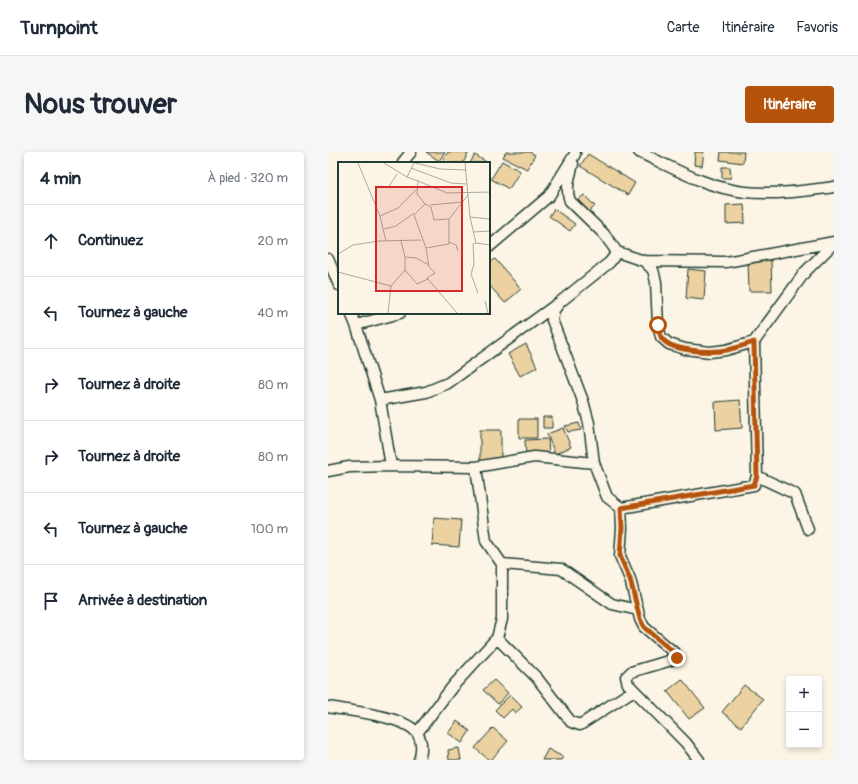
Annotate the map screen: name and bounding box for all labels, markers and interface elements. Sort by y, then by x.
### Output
text: Turnpoint [20,16,98,40]
text: Carte [667,19,699,36]
text: Itinéraire [721,19,774,36]
text: Favoris [796,19,838,36]
button: Itinéraire [745,86,834,123]
text: Nous trouver [24,87,177,122]
inset map [338,162,490,314]
text: 4 min [40,168,81,189]
text: À pied · 320 m [208,170,288,186]
icon: ahead [40,230,62,252]
text: Continuez [78,231,143,250]
text: 20 m [257,233,288,249]
icon: left [40,302,62,324]
text: Tournez à gauche [78,303,188,322]
text: 40 m [257,305,288,321]
route start [649,316,667,334]
icon: right [40,374,62,396]
text: Tournez à droite [78,375,180,394]
text: 80 m [258,377,288,393]
icon: right [40,446,62,468]
text: Tournez à droite [78,447,180,466]
text: 80 m [258,449,288,465]
icon: left [40,518,62,540]
text: Tournez à gauche [78,519,188,538]
text: 100 m [251,521,288,537]
icon: arrive [40,590,62,612]
text: Arrivée à destination [78,591,207,610]
route end [668,649,686,667]
map controls [786,676,822,748]
button: + [786,676,822,712]
button: − [786,712,822,748]

